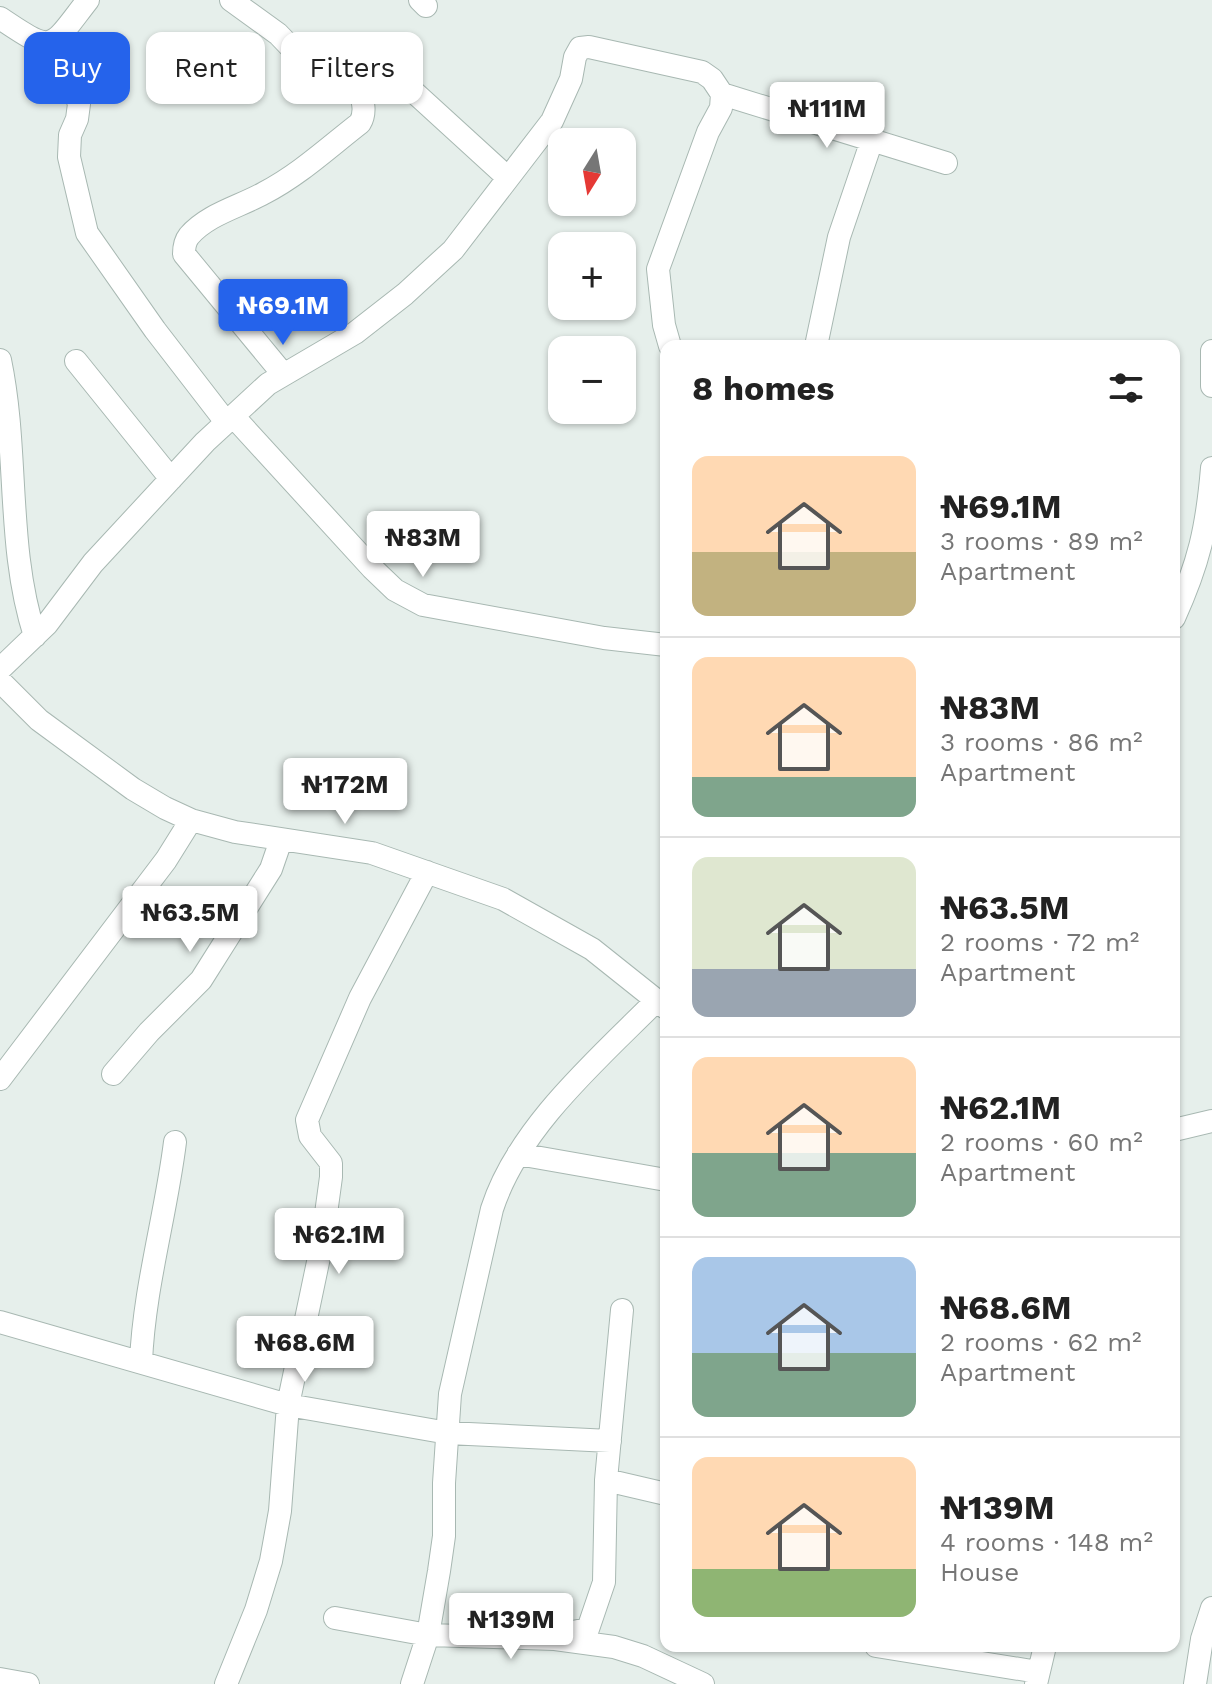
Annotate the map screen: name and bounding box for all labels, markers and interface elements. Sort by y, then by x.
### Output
chip: Buy [24,32,130,104]
chip: Rent [146,32,265,104]
chip: Filters [281,32,423,104]
pin: ₦111M [771,82,883,150]
text: ₦111M [788,93,866,123]
north arrow [548,128,636,216]
map controls [548,128,636,424]
button: + [548,232,636,320]
pin: ₦69.1M [218,279,348,347]
text: ₦69.1M [236,290,330,320]
button: − [548,336,636,424]
icon: filters [1104,366,1148,410]
text: 8 homes [692,368,834,408]
text: ₦69.1M [940,486,1062,526]
icon: home [756,488,852,584]
pin: ₦83M [376,511,470,579]
text: ₦83M [385,522,461,552]
text: 3 rooms · 89 m² [940,526,1143,556]
text: Apartment [940,556,1076,586]
text: ₦83M [940,687,1040,727]
icon: home [756,689,852,785]
text: 3 rooms · 86 m² [940,727,1142,757]
text: Apartment [940,757,1076,787]
pin: ₦172M [289,758,401,826]
text: ₦172M [301,769,389,799]
pin: ₦63.5M [125,886,255,954]
text: ₦63.5M [940,887,1070,927]
icon: home [756,889,852,985]
text: ₦63.5M [140,897,240,927]
text: 2 rooms · 72 m² [940,927,1139,957]
text: Apartment [940,957,1076,987]
text: ₦62.1M [940,1087,1061,1127]
icon: home [756,1089,852,1185]
text: 2 rooms · 60 m² [940,1127,1143,1157]
text: Apartment [940,1157,1076,1187]
pin: ₦62.1M [274,1208,404,1276]
text: ₦62.1M [293,1219,385,1249]
text: ₦68.6M [940,1287,1072,1327]
icon: home [756,1289,852,1385]
pin: ₦68.6M [240,1316,370,1384]
text: ₦68.6M [255,1327,355,1357]
text: 2 rooms · 62 m² [940,1327,1142,1357]
text: Apartment [940,1357,1076,1387]
text: ₦139M [940,1487,1055,1527]
icon: home [756,1489,852,1585]
text: 4 rooms · 148 m² [940,1527,1153,1557]
text: House [940,1557,1019,1587]
pin: ₦139M [455,1593,567,1661]
text: ₦139M [467,1604,555,1634]

